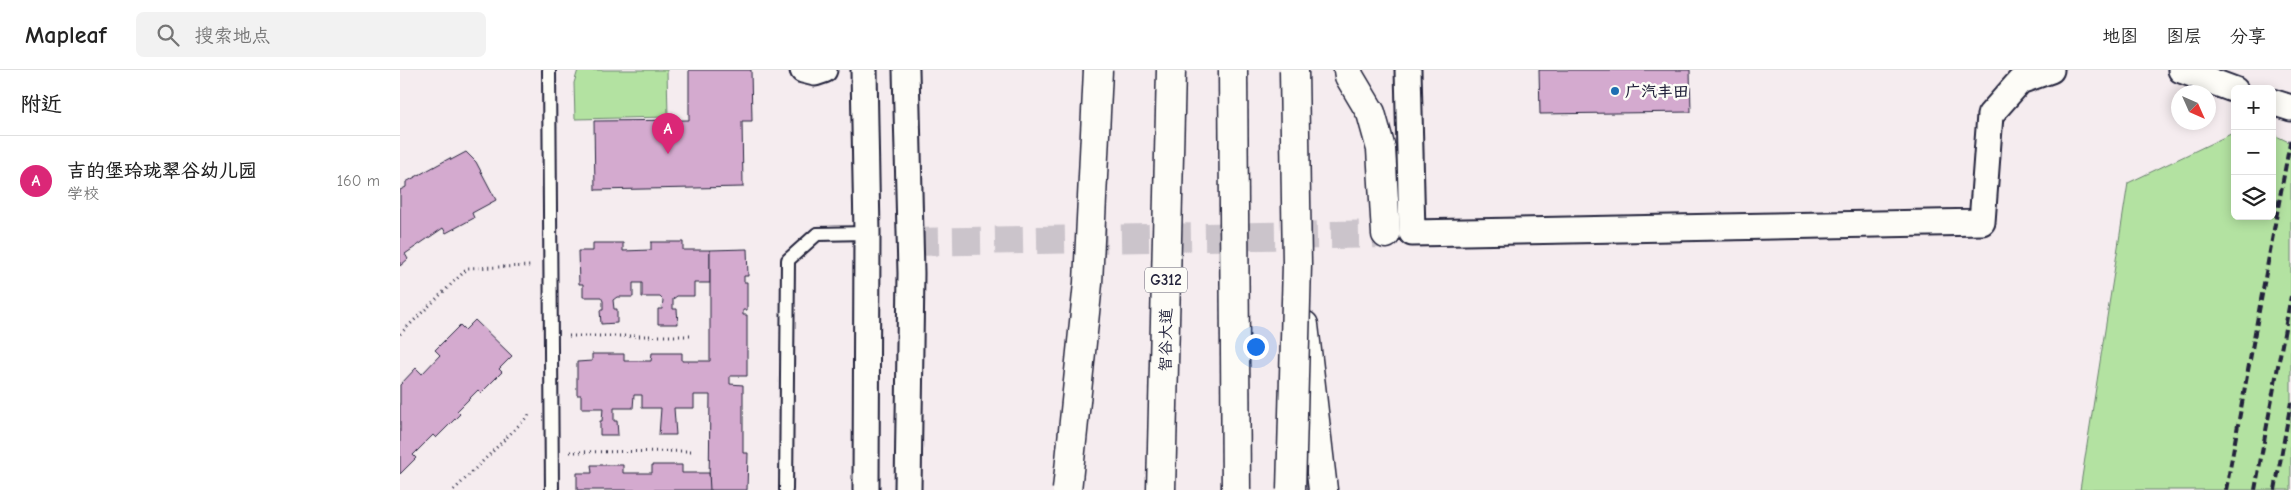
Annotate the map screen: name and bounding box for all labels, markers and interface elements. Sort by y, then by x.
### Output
search box [136,12,486,57]
text: Mapleaf [25,21,106,49]
icon: search [154,21,182,49]
text: 搜索地点 [194,25,270,47]
text: 地图 [2102,26,2138,47]
text: 图层 [2166,26,2202,47]
text: 分享 [2230,26,2266,47]
place label: 广汽丰田 [1625,83,1689,101]
marker: 广汽丰田 [1609,85,1621,97]
north arrow [2171,85,2216,130]
map controls [2231,85,2276,220]
button: + [2231,85,2276,130]
text: 附近 [20,92,62,116]
pin: A [652,113,684,154]
button: − [2231,130,2276,175]
text: 吉的堡玲珑翠谷幼儿园 [67,160,257,182]
text: A [32,172,40,190]
text: 160 m [337,172,380,190]
button: layers [2231,175,2276,220]
text: 学校 [67,185,99,203]
road number: G312 [1145,268,1187,292]
street label: 智谷大道 [1156,308,1176,372]
your location [1243,334,1269,360]

